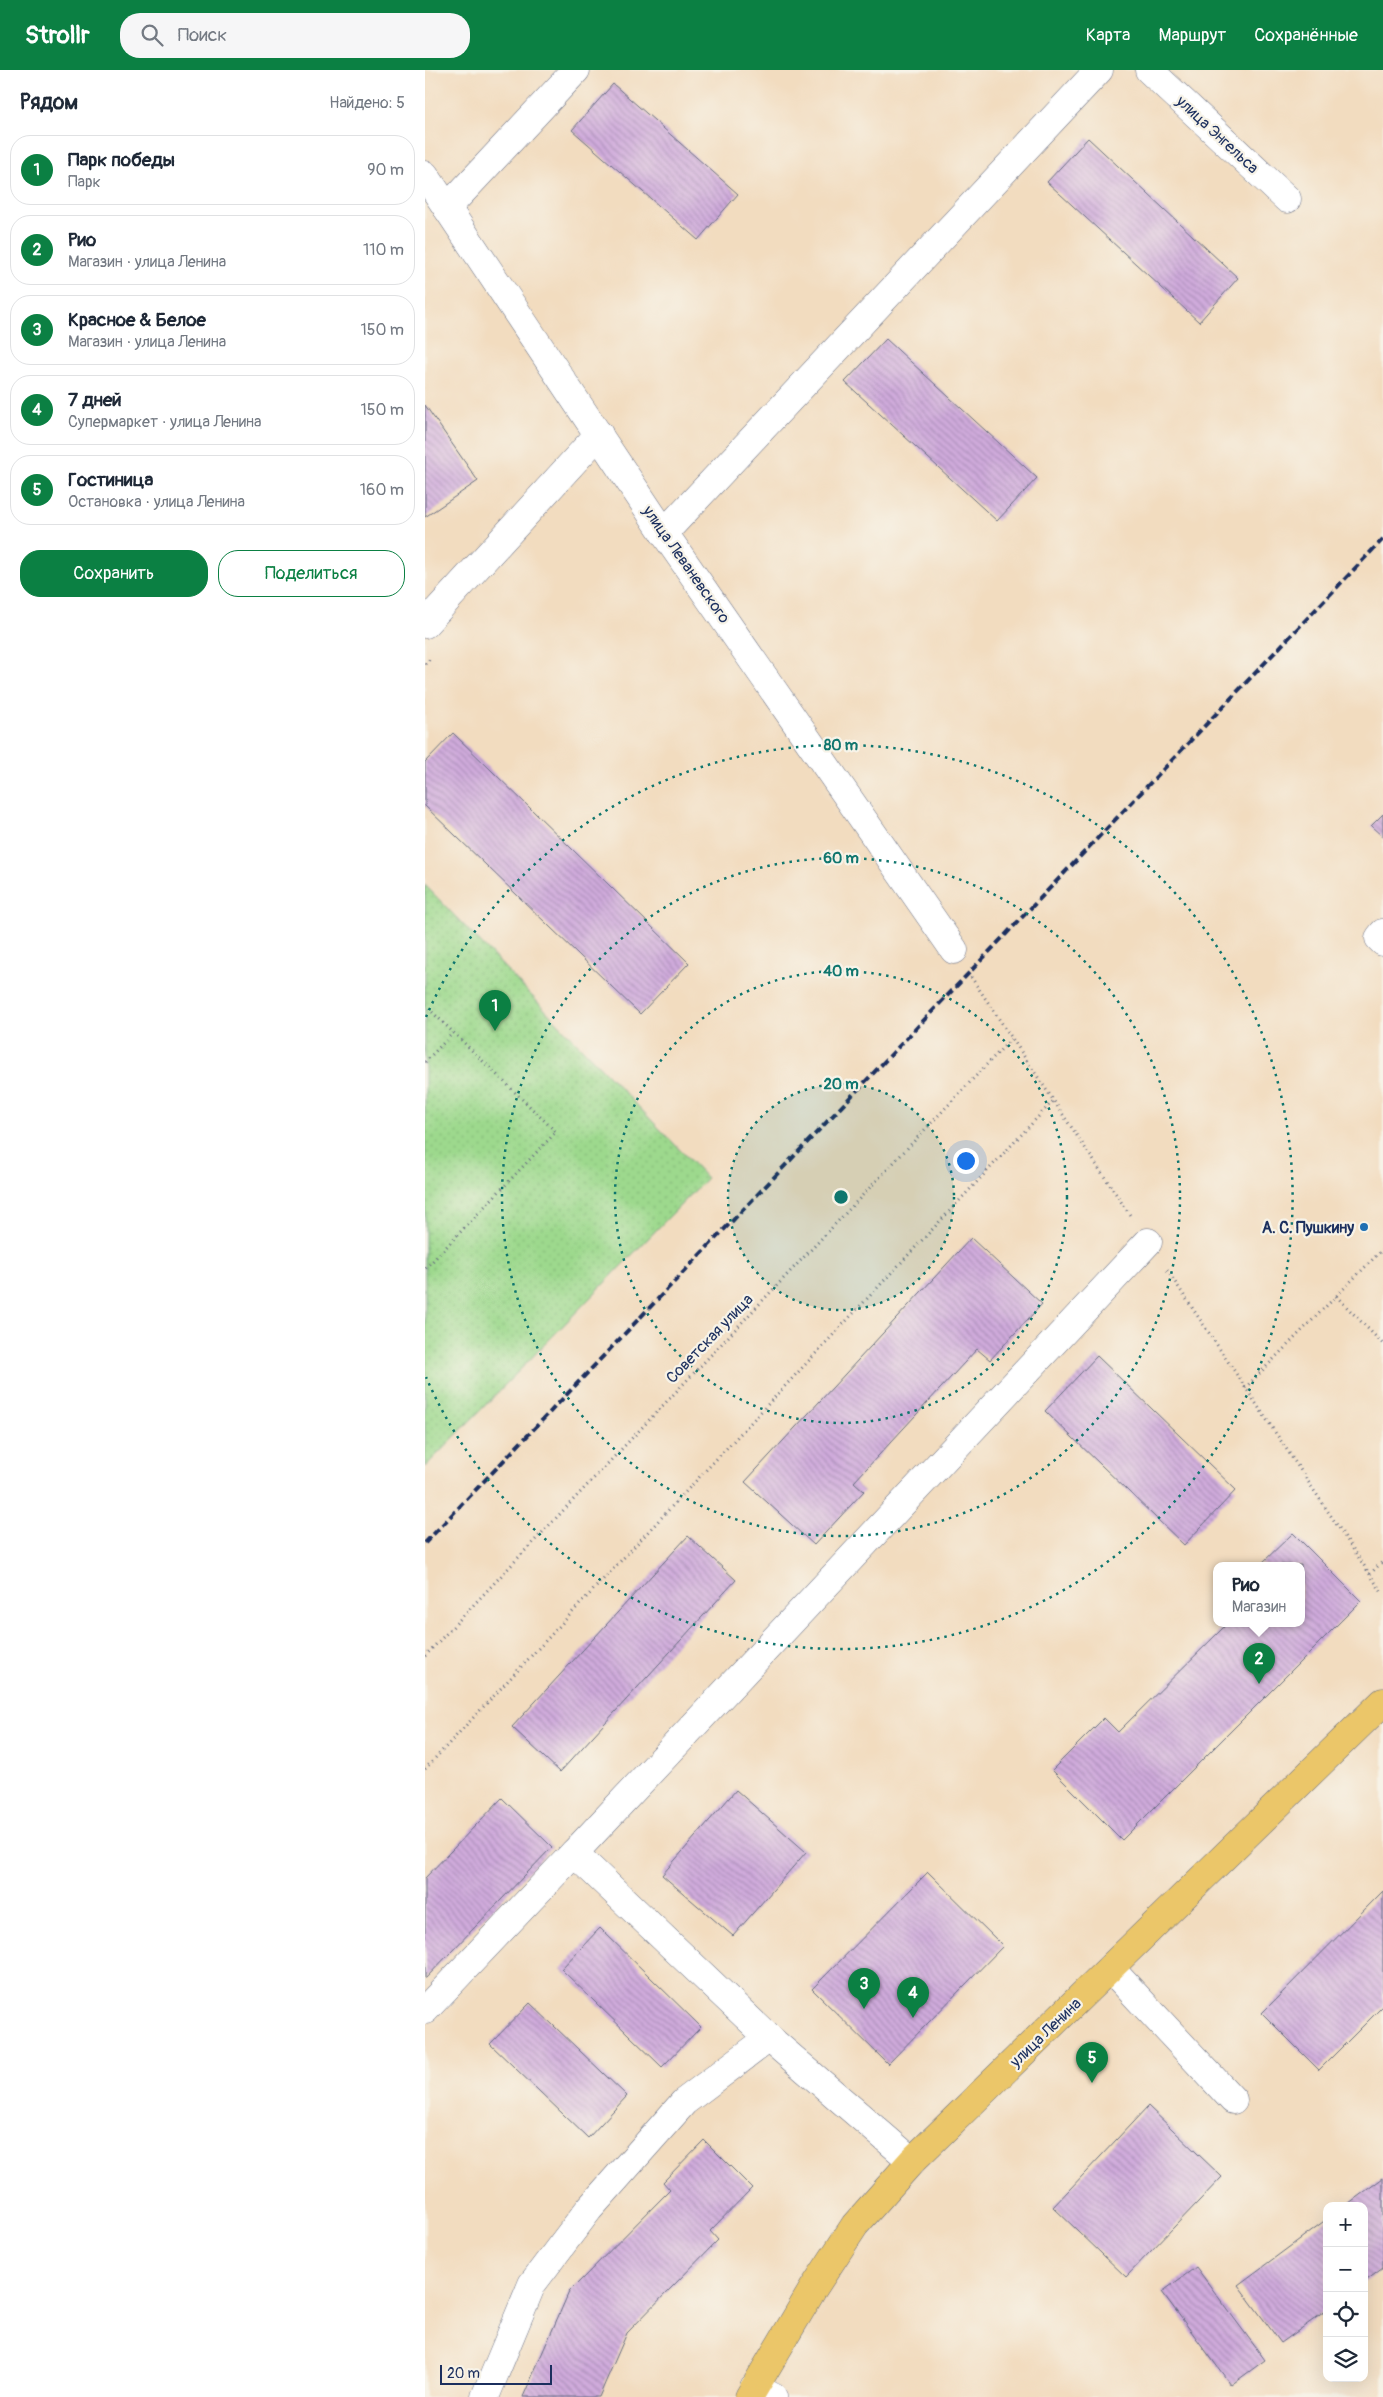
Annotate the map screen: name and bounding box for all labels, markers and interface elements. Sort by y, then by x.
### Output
search box [120,13,470,58]
text: Strollr [25,21,90,50]
icon: search [138,21,166,49]
text: Поиск [178,23,227,47]
text: Карта [1086,24,1130,47]
text: Маршрут [1158,24,1226,47]
text: Сохранённые [1254,24,1358,47]
text: Рядом [20,89,78,116]
street label: улица Энгельса [1171,91,1263,178]
text: Найдено: 5 [329,93,405,113]
text: Парк победы [68,148,175,172]
text: 1 [34,160,40,180]
text: 90 m [367,160,404,180]
text: Парк [68,172,101,192]
text: Рио [68,228,96,252]
text: 2 [33,240,41,260]
text: 110 m [363,240,404,260]
text: Магазин · улица Ленина [68,252,226,272]
text: Красное & Белое [68,308,206,332]
text: 3 [33,320,41,340]
text: 150 m [360,320,404,340]
text: Магазин · улица Ленина [68,332,226,352]
text: 7 дней [68,388,122,412]
text: 4 [32,400,42,420]
text: 150 m [360,400,404,420]
text: Супермаркет · улица Ленина [68,412,261,432]
text: Гостиница [68,468,153,492]
text: 5 [33,480,41,500]
text: 160 m [360,480,404,500]
text: Остановка · улица Ленина [68,492,245,512]
street label: улица Леваневского [638,501,734,628]
button: Сохранить [20,550,208,597]
button: Поделиться [218,550,405,597]
text: 80 m [824,736,858,755]
text: 60 m [823,849,859,868]
text: 40 m [823,962,859,981]
pin: 1 [479,990,511,1031]
text: 20 m [823,1075,859,1094]
your location [953,1148,979,1174]
centre of rings [832,1188,850,1206]
place label: А. С. Пушкину [1262,1218,1354,1238]
marker: А. С. Пушкину [1358,1221,1370,1233]
street label: Советская улица [662,1290,758,1388]
popup [1213,1562,1305,1627]
text: Рио [1232,1573,1260,1597]
text: Магазин [1232,1597,1286,1617]
pin: 2 [1243,1643,1275,1684]
pin: 3 [848,1968,880,2009]
pin: 4 [897,1977,929,2018]
street label: улица Ленина [1005,1994,1085,2072]
pin: 5 [1076,2042,1108,2083]
map controls [1323,2202,1368,2382]
button: + [1323,2202,1368,2247]
button: − [1323,2247,1368,2292]
button: locate [1323,2292,1368,2337]
button: layers [1323,2337,1368,2382]
scale bar [440,2362,553,2385]
text: 20 m [447,2365,480,2382]

